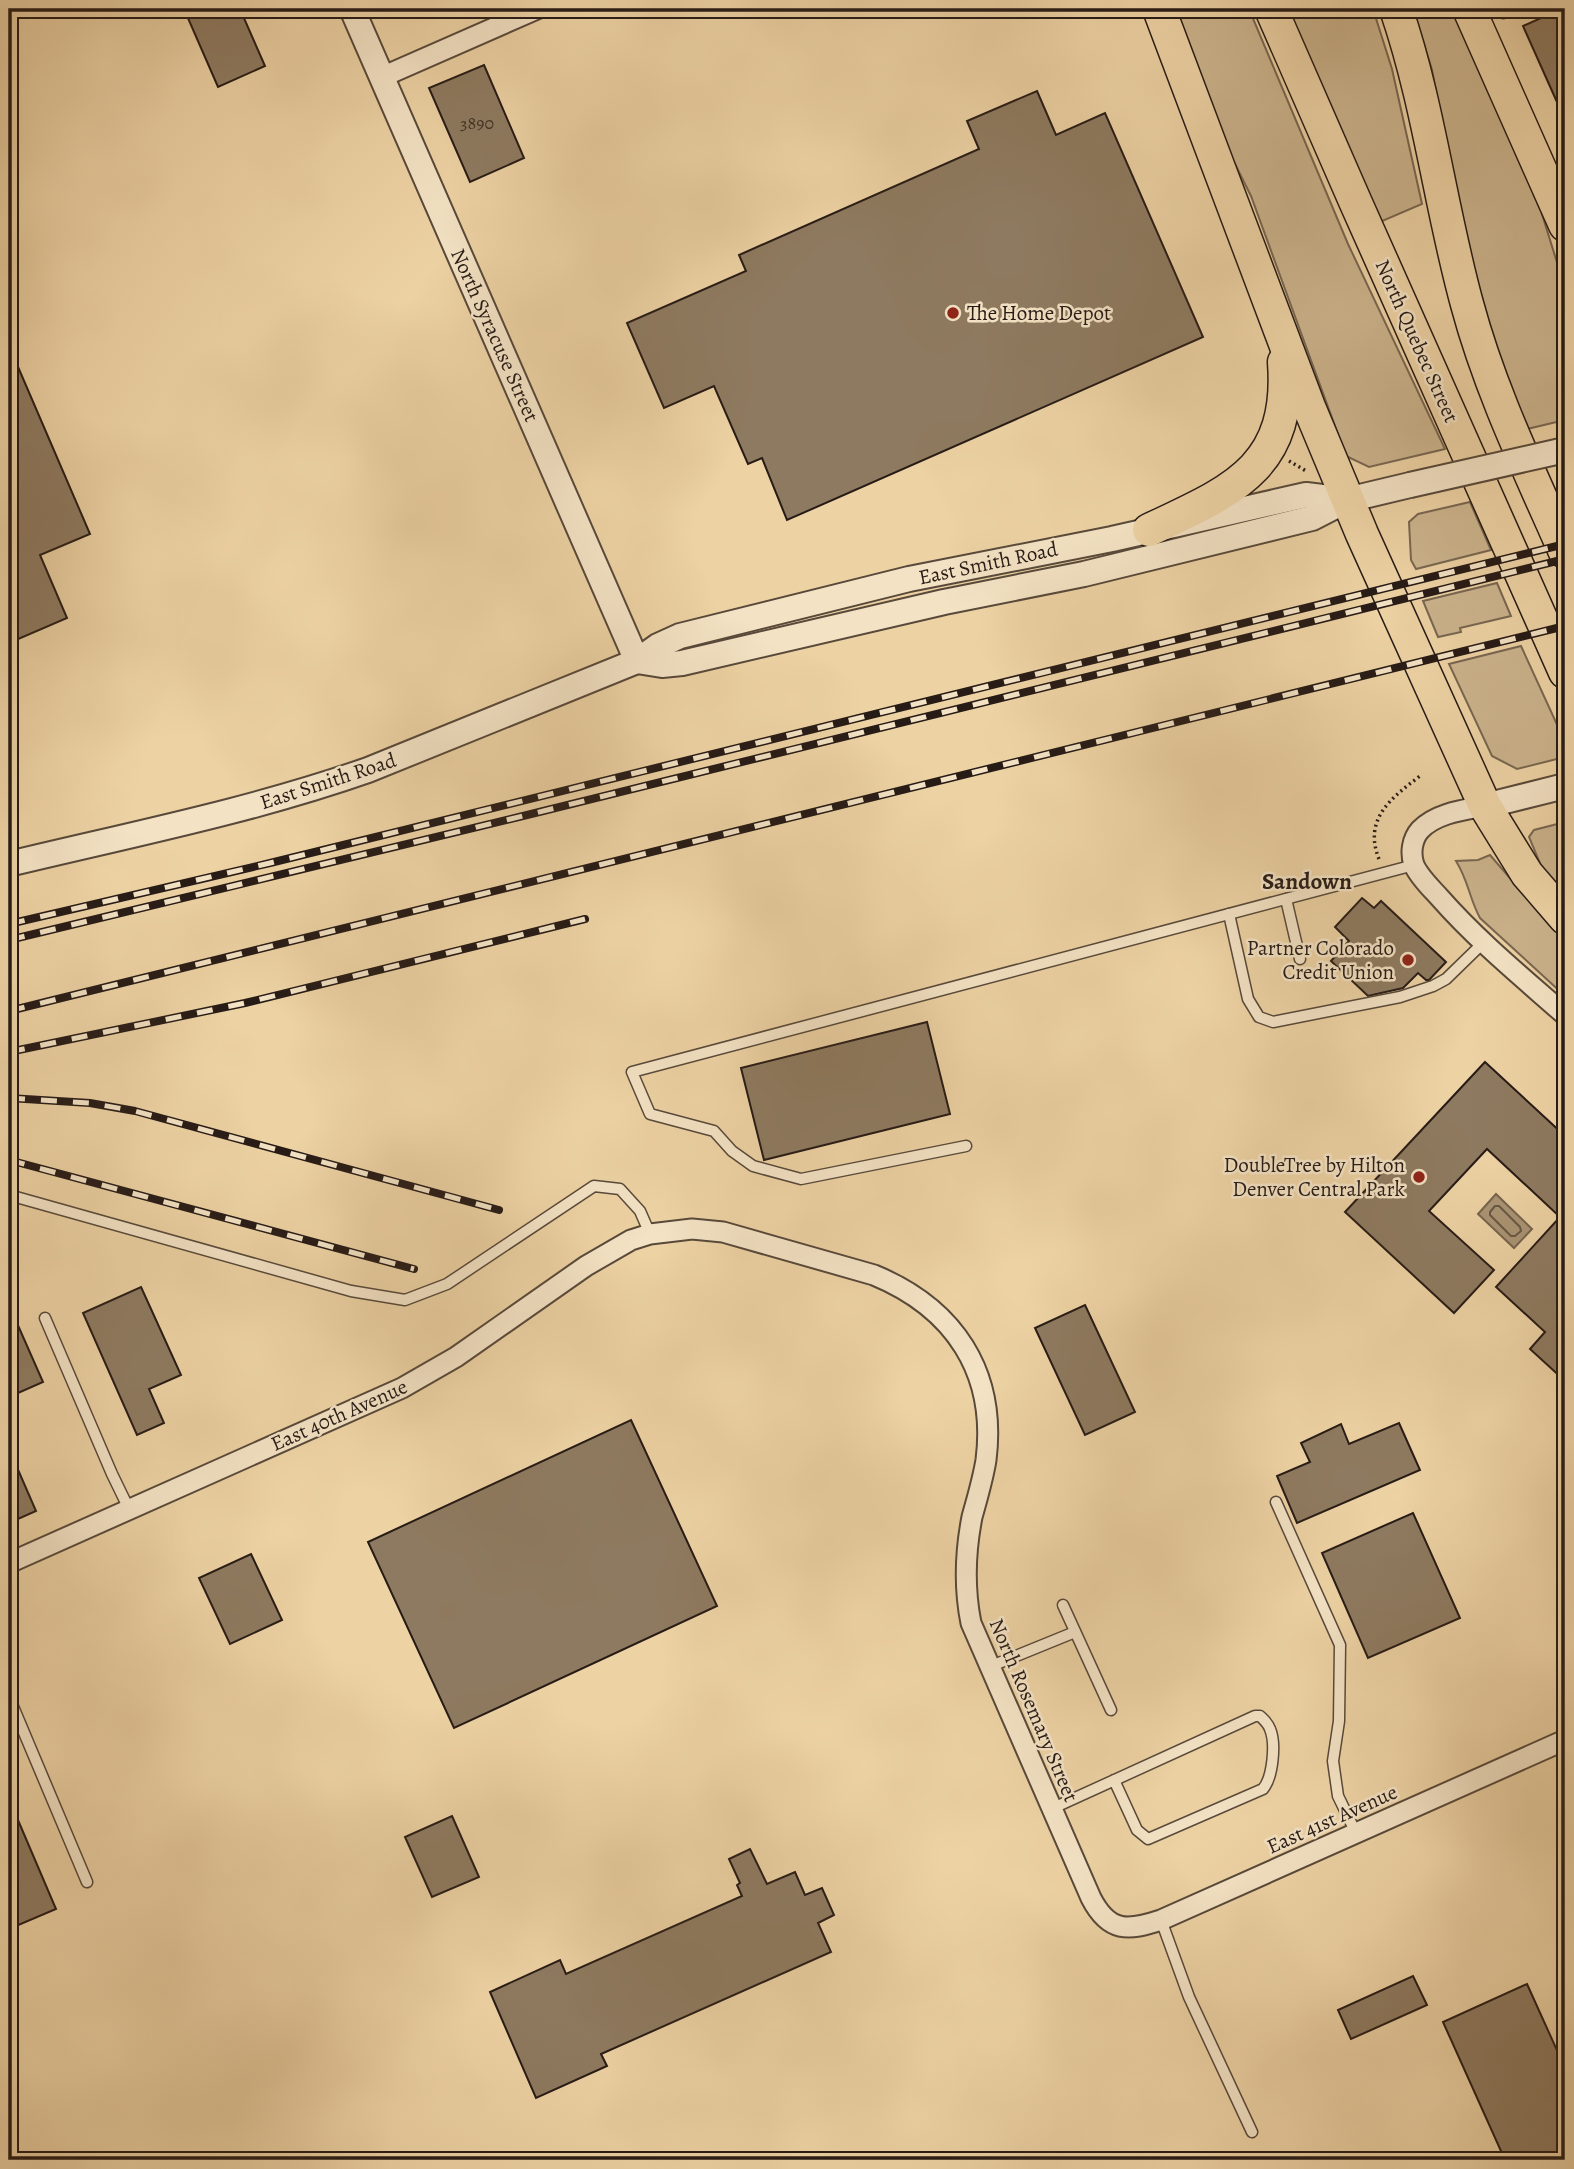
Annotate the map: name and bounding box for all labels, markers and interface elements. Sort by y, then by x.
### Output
house number: 3890 [460,111,494,135]
street label: North Syracuse Street [444,244,546,426]
street label: North Quebec Street [1368,255,1466,427]
place label: The Home Depot [967,299,1111,327]
marker: The Home Depot [945,305,961,321]
street label: East Smith Road [916,534,1061,591]
street label: East Smith Road [256,746,400,816]
district label: Sandown [1262,866,1352,897]
place label: Partner Colorado Credit Union [1247,934,1394,986]
marker: Partner Colorado Credit Union [1400,952,1416,968]
place label: DoubleTree by Hilton Denver Central Park [1223,1151,1406,1203]
marker: DoubleTree by Hilton Denver Central Park [1411,1169,1427,1185]
street label: East 40th Avenue [266,1372,412,1458]
street label: North Rosemary Street [983,1614,1085,1806]
street label: East 41st Avenue [1262,1778,1402,1860]

